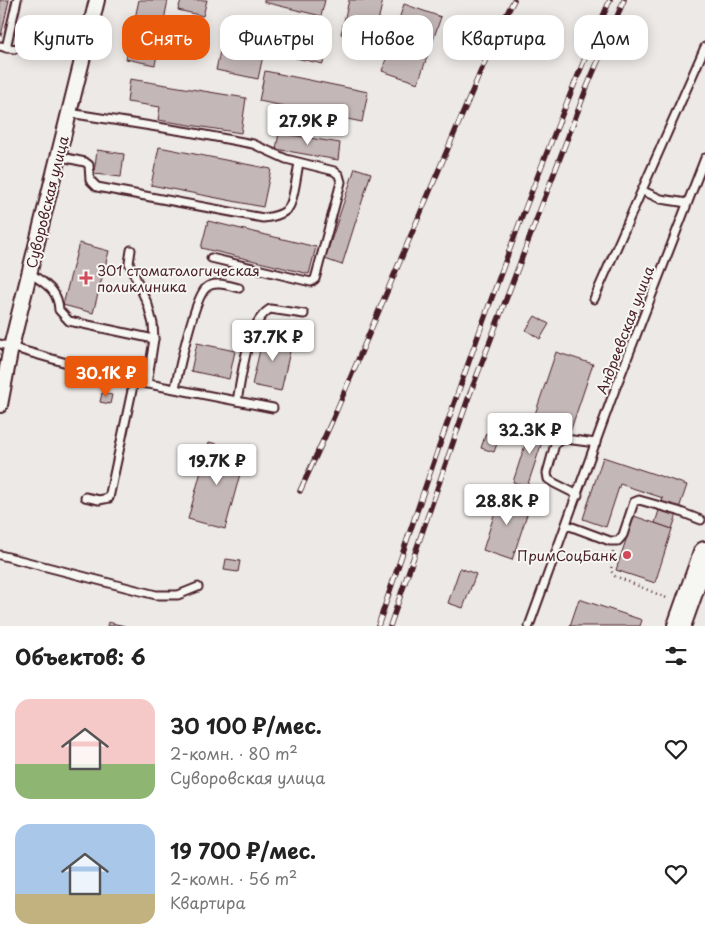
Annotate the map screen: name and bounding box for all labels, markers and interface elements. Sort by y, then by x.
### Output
chip: Купить [15,15,112,60]
chip: Снять [122,15,210,60]
chip: Фильтры [220,15,332,60]
chip: Новое [342,15,433,60]
chip: Квартира [443,15,564,60]
chip: Дом [574,15,648,60]
pin: 27.9K ₽ [262,104,354,146]
text: 27.9K ₽ [278,108,338,132]
street label: Суворовская улица [20,133,74,270]
place label: 301 стоматологическая поликлиника [97,260,260,297]
street label: Андреевская улица [591,263,659,397]
marker: 301 стоматологическая поликлиника [79,271,93,285]
pin: 37.7K ₽ [227,320,319,362]
text: 37.7K ₽ [243,324,303,348]
pin: 30.1K ₽ [60,356,152,398]
text: 30.1K ₽ [76,360,136,384]
pin: 32.3K ₽ [484,412,576,455]
text: 32.3K ₽ [498,417,562,441]
pin: 19.7K ₽ [171,444,263,486]
text: 19.7K ₽ [188,448,246,472]
pin: 28.8K ₽ [461,484,553,526]
text: 28.8K ₽ [475,488,539,512]
place label: ПримСоцБанк [517,545,618,566]
marker: ПримСоцБанк [621,549,633,561]
text: Объектов: 6 [15,640,146,672]
icon: filters [662,642,690,670]
text: 30 100 ₽/мес. [170,709,322,741]
icon: home [55,719,115,779]
icon: heart [662,735,690,763]
text: 2-комн. · 80 m² [170,741,298,765]
text: Суворовская улица [170,765,325,789]
text: 19 700 ₽/мес. [170,834,316,866]
icon: home [55,844,115,904]
icon: heart [662,860,690,888]
text: 2-комн. · 56 m² [170,866,297,890]
text: Квартира [170,890,245,914]

